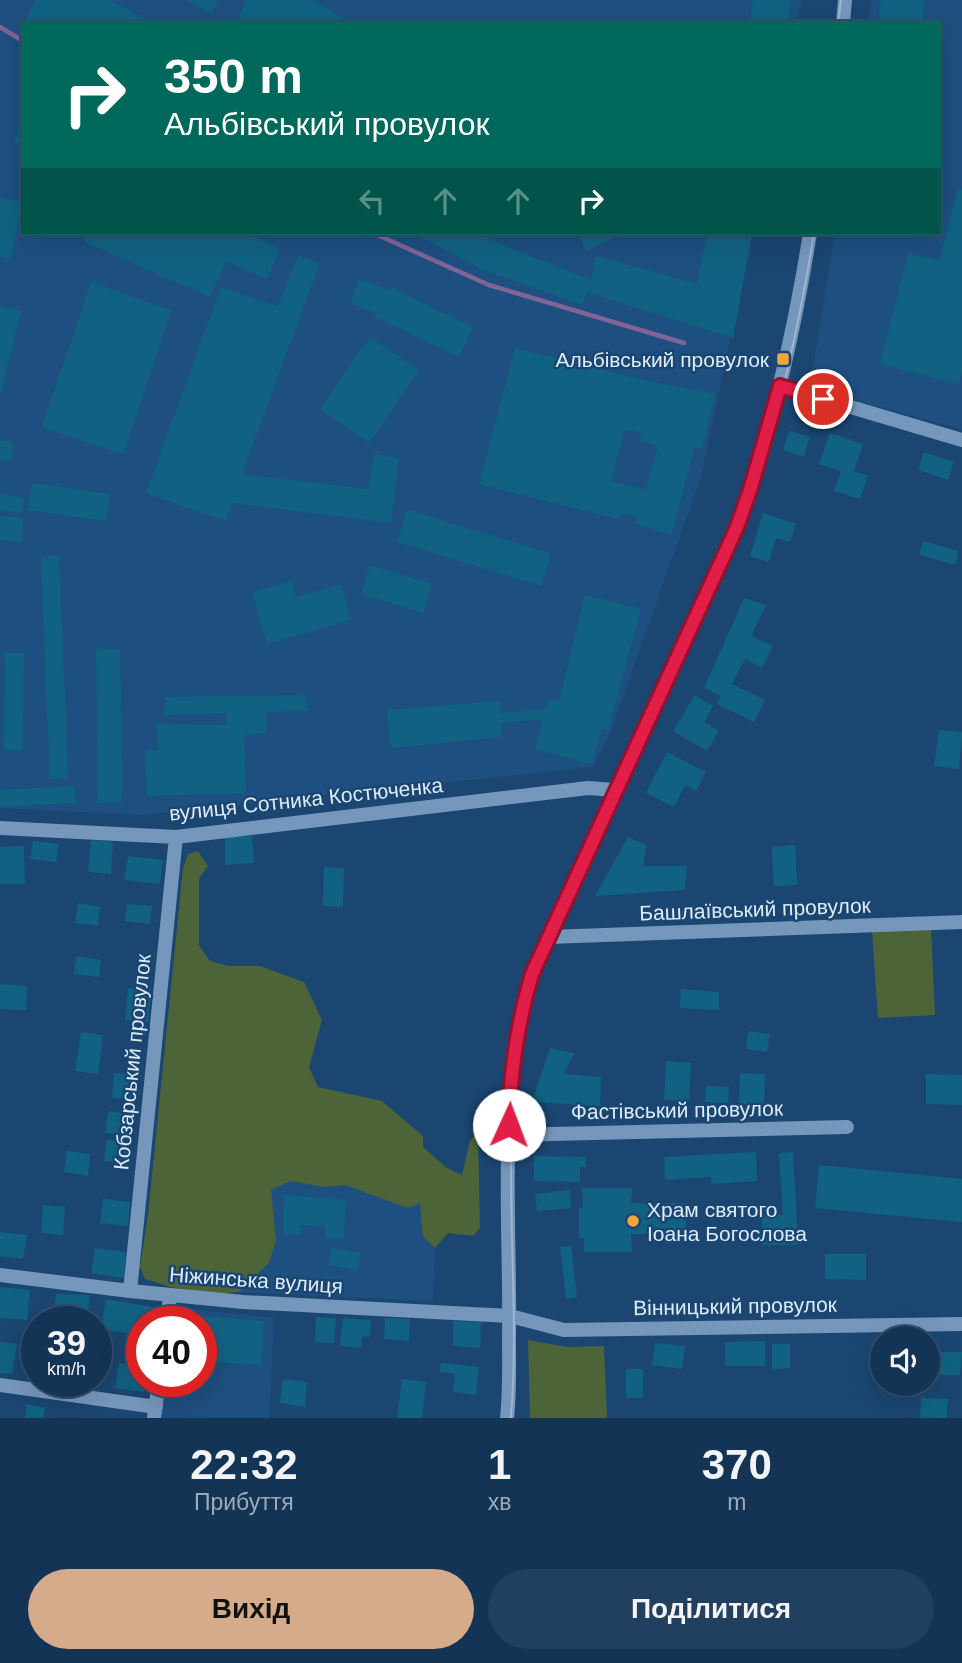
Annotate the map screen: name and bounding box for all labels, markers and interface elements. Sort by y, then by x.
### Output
icon: right [49,49,140,140]
text: 350 m [164,49,303,103]
text: Альбівський провулок [164,106,489,142]
icon: left [353,182,391,220]
icon: ahead [426,182,464,220]
icon: ahead [499,182,537,220]
icon: right [572,182,610,220]
place label: Альбівський провулок [555,348,770,371]
marker: Альбівський провулок [775,351,791,367]
pin [793,369,853,429]
icon: arrive [804,380,842,418]
street label: вулиця Сотника Костюченка [168,773,444,825]
street label: Башлаївський провулок [639,893,872,925]
street label: Кобзарський провулок [109,952,155,1171]
position arrow [472,1088,546,1162]
street label: Фастівський провулок [571,1097,784,1123]
place label: Храм святого Іоана Богослова [647,1198,807,1245]
marker: Храм святого Іоана Богослова [625,1213,641,1229]
street label: Ніжинська вулиця [168,1262,344,1298]
street label: Вінницький провулок [633,1293,838,1319]
speed limit sign: 40 [126,1306,217,1397]
text: 39 [47,1323,86,1362]
map controls [870,1326,940,1396]
button: sound [870,1326,940,1396]
text: km/h [47,1359,86,1379]
text: 22:32 [190,1441,298,1488]
text: 1 [488,1441,511,1488]
text: 370 [702,1441,772,1488]
text: Прибуття [194,1489,294,1515]
text: хв [488,1489,512,1515]
text: m [727,1489,746,1515]
button: Вихід [28,1569,474,1649]
button: Поділитися [488,1569,934,1649]

